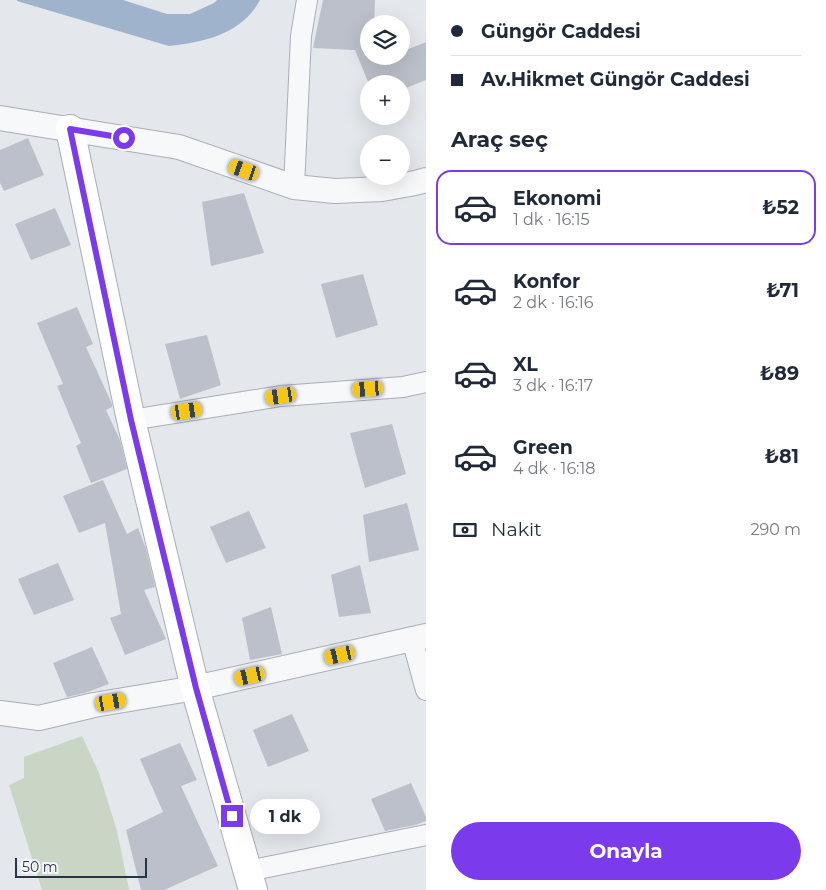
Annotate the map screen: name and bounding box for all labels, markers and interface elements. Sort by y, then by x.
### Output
map controls [360,15,410,185]
button: layers [360,15,410,65]
text: Güngör Caddesi [481,20,641,43]
text: Av.Hikmet Güngör Caddesi [481,68,750,91]
button: + [360,75,410,125]
text: Araç seç [451,126,548,153]
route start [113,127,135,149]
button: − [360,135,410,185]
car [227,158,260,182]
icon: car [453,185,498,230]
text: Ekonomi [513,187,602,210]
text: ₺52 [762,196,799,219]
text: 1 dk · 16:15 [513,210,590,229]
icon: car [453,268,498,313]
text: Konfor [513,270,580,293]
text: ₺71 [766,279,799,302]
text: 2 dk · 16:16 [513,293,594,312]
icon: car [453,351,498,396]
text: XL [513,353,538,376]
text: ₺89 [760,362,799,385]
text: 3 dk · 16:17 [513,376,593,395]
car [352,380,383,398]
car [265,386,296,406]
car [171,401,202,421]
icon: car [453,434,498,479]
text: Green [513,436,573,459]
text: ₺81 [765,445,799,468]
text: 4 dk · 16:18 [513,459,596,478]
icon: cash [451,516,479,544]
text: Nakit [491,518,542,541]
text: 290 m [750,520,801,539]
car [323,644,356,666]
car [233,665,266,687]
car [94,692,127,712]
callout: 1 dk [250,798,320,834]
route end [221,805,243,827]
text: 1 dk [269,807,301,826]
button: Onayla [451,822,801,880]
scale bar [15,855,148,878]
text: 50 m [22,858,58,876]

